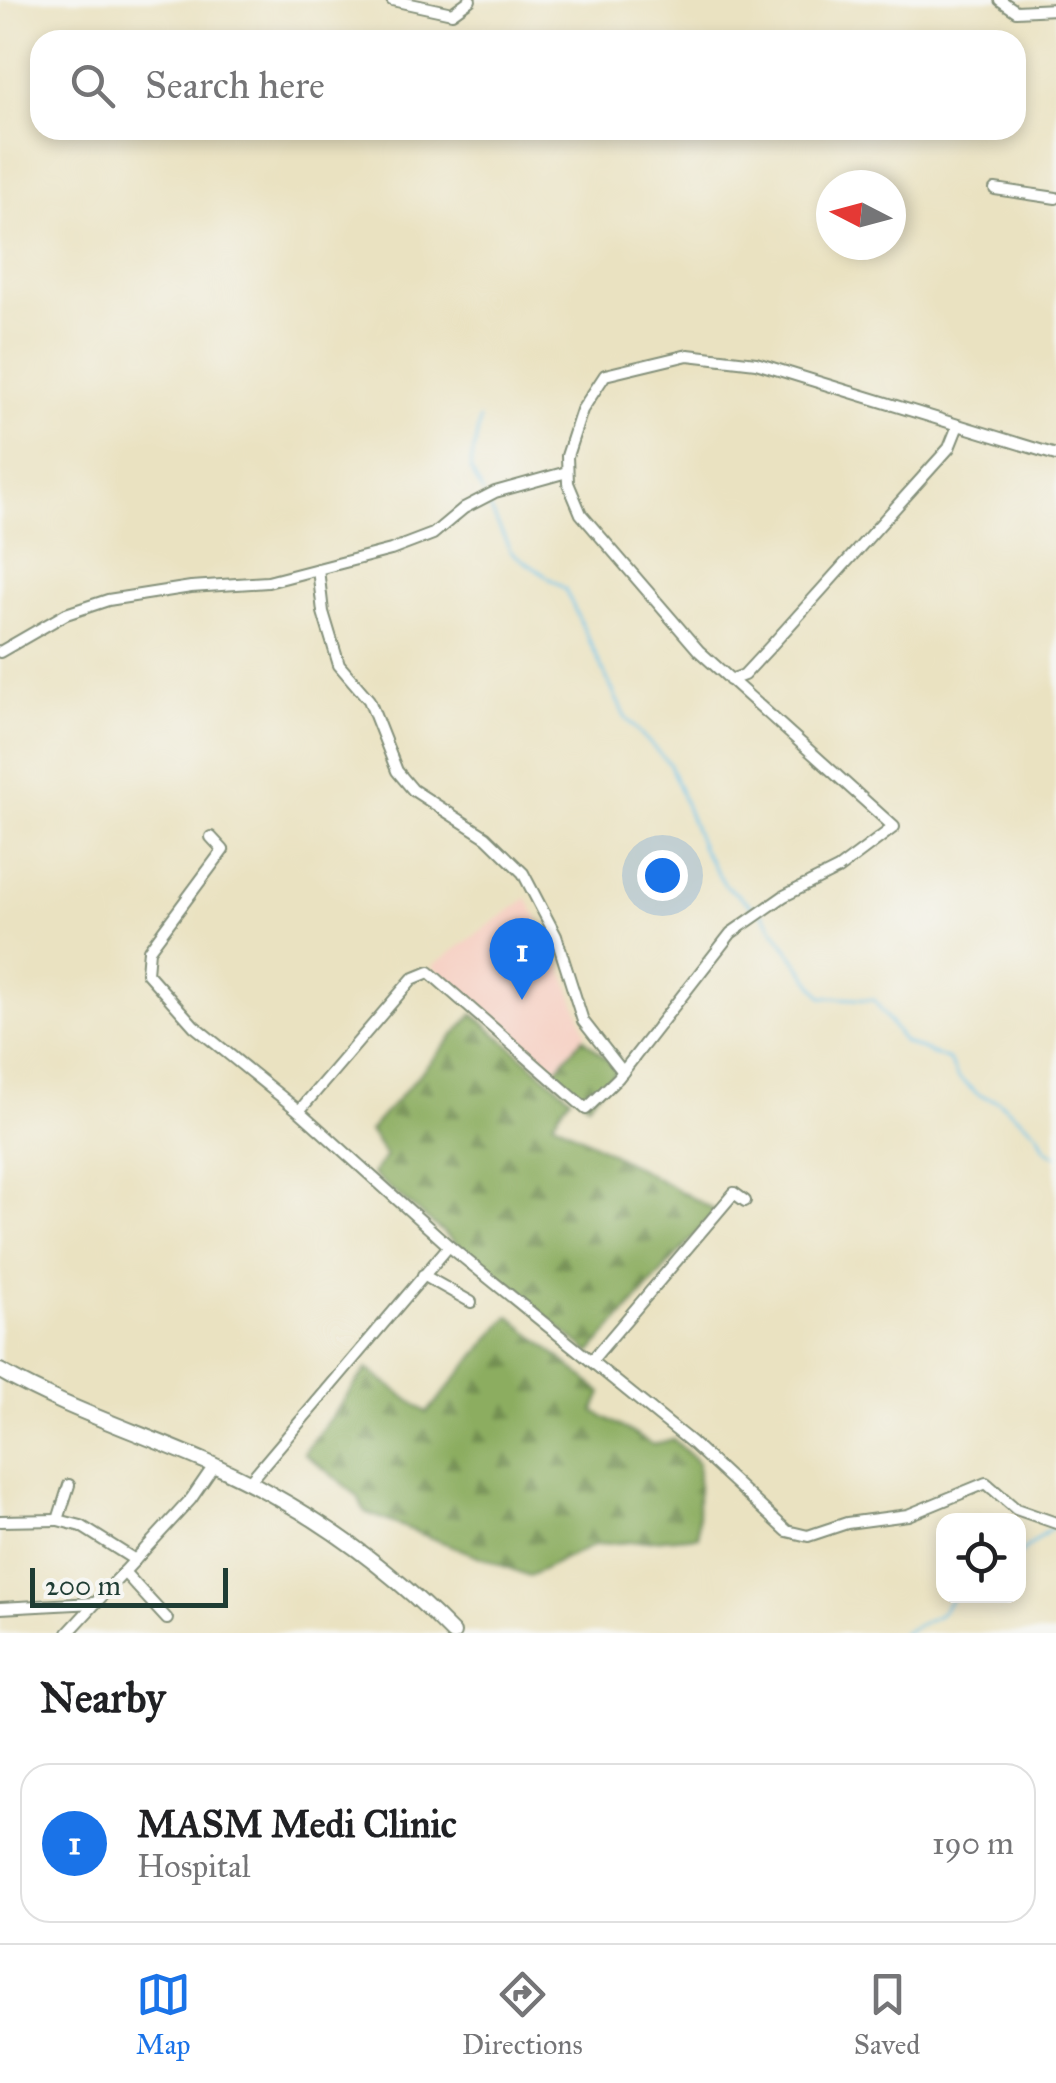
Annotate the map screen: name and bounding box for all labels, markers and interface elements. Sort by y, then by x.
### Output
search box [30,30,1026,140]
icon: search [65,58,120,113]
text: Search here [145,62,325,108]
north arrow [816,170,906,260]
your location [637,850,688,901]
pin: 1 [490,918,554,1000]
map controls [936,1513,1026,1603]
button: locate [936,1513,1026,1603]
scale bar [30,1563,228,1608]
text: 200 m [45,1568,121,1603]
text: Nearby [40,1672,165,1724]
text: MASM Medi Clinic [137,1801,457,1847]
text: 1 [68,1824,81,1863]
text: 190 m [932,1824,1014,1863]
text: Hospital [137,1847,250,1886]
tab: Map [136,1967,191,2062]
tab: Directions [462,1967,583,2062]
tab: Saved [854,1967,920,2062]

